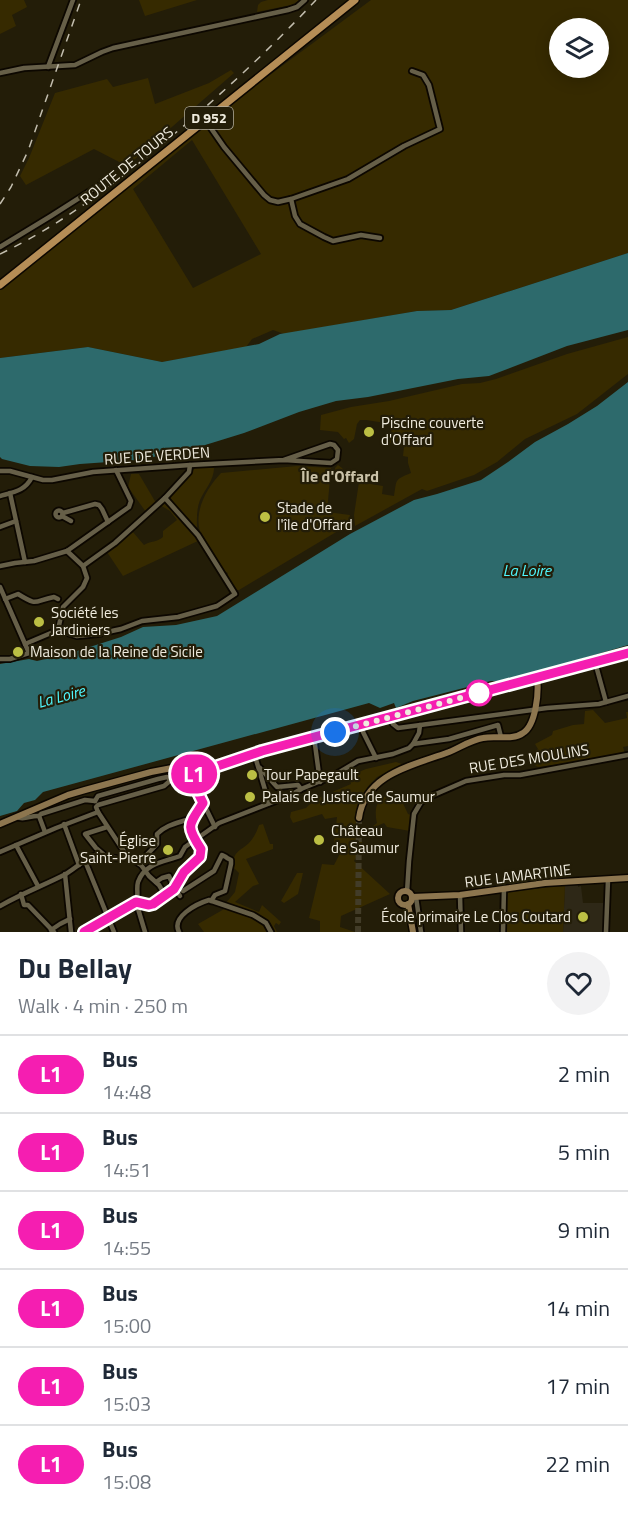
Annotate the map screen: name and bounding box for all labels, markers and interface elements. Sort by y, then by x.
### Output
map controls [549,18,609,78]
button: layers [549,18,609,78]
road number: D 952 [185,107,233,129]
street label: ROUTE DE TOURS [75,121,178,210]
place label: Piscine couverte d'Offard [381,411,484,451]
marker: Piscine couverte d'Offard [362,425,376,439]
street label: RUE DE VERDEN [103,440,211,471]
district label: Île d'Offard [300,464,379,488]
place label: Stade de l'île d'Offard [277,496,353,536]
marker: Stade de l'île d'Offard [258,510,272,524]
water label: La Loire [503,558,553,582]
place label: Société les Jardiniers [51,601,119,641]
marker: Société les Jardiniers [32,615,46,629]
place label: Maison de la Reine de Sicile [30,640,203,663]
marker: Maison de la Reine de Sicile [11,645,25,659]
water label: La Loire [34,678,89,714]
unlabelled marker [466,680,492,706]
your location [320,717,350,747]
street label: RUE DES MOULINS [467,738,591,779]
line badge: L1 [167,754,221,794]
text: L1 [183,758,205,790]
place label: Tour Papegault [264,763,359,786]
marker: Tour Papegault [245,768,259,782]
place label: Palais de Justice de Saumur [262,785,435,808]
marker: Palais de Justice de Saumur [243,790,257,804]
place label: Château de Saumur [331,819,399,859]
place label: Église Saint-Pierre [80,829,156,869]
marker: Château de Saumur [312,833,326,847]
marker: Église Saint-Pierre [161,843,175,857]
street label: RUE LAMARTINE [463,858,573,893]
place label: École primaire Le Clos Coutard [381,905,571,928]
marker: École primaire Le Clos Coutard [576,910,590,924]
text: Du Bellay [18,946,132,989]
button: heart [547,952,610,1015]
text: Walk · 4 min · 250 m [18,990,188,1021]
text: Bus [102,1042,138,1076]
text: 2 min [558,1057,610,1091]
text: L1 [40,1058,62,1090]
text: 14:48 [102,1076,151,1107]
text: Bus [102,1120,138,1154]
text: 5 min [558,1135,610,1169]
text: L1 [40,1136,62,1168]
text: 14:51 [102,1154,151,1185]
text: Bus [102,1198,138,1232]
text: 9 min [558,1213,610,1247]
text: L1 [40,1214,62,1246]
text: 14:55 [102,1232,151,1263]
text: Bus [102,1276,138,1310]
text: 14 min [545,1291,610,1325]
text: L1 [40,1292,62,1324]
text: 15:00 [102,1310,151,1341]
text: Bus [102,1354,138,1388]
text: 17 min [545,1369,610,1403]
text: L1 [40,1370,62,1402]
text: 15:03 [102,1388,151,1419]
text: Bus [102,1432,138,1466]
text: 22 min [545,1447,610,1481]
text: L1 [40,1448,62,1480]
text: 15:08 [102,1466,151,1497]

